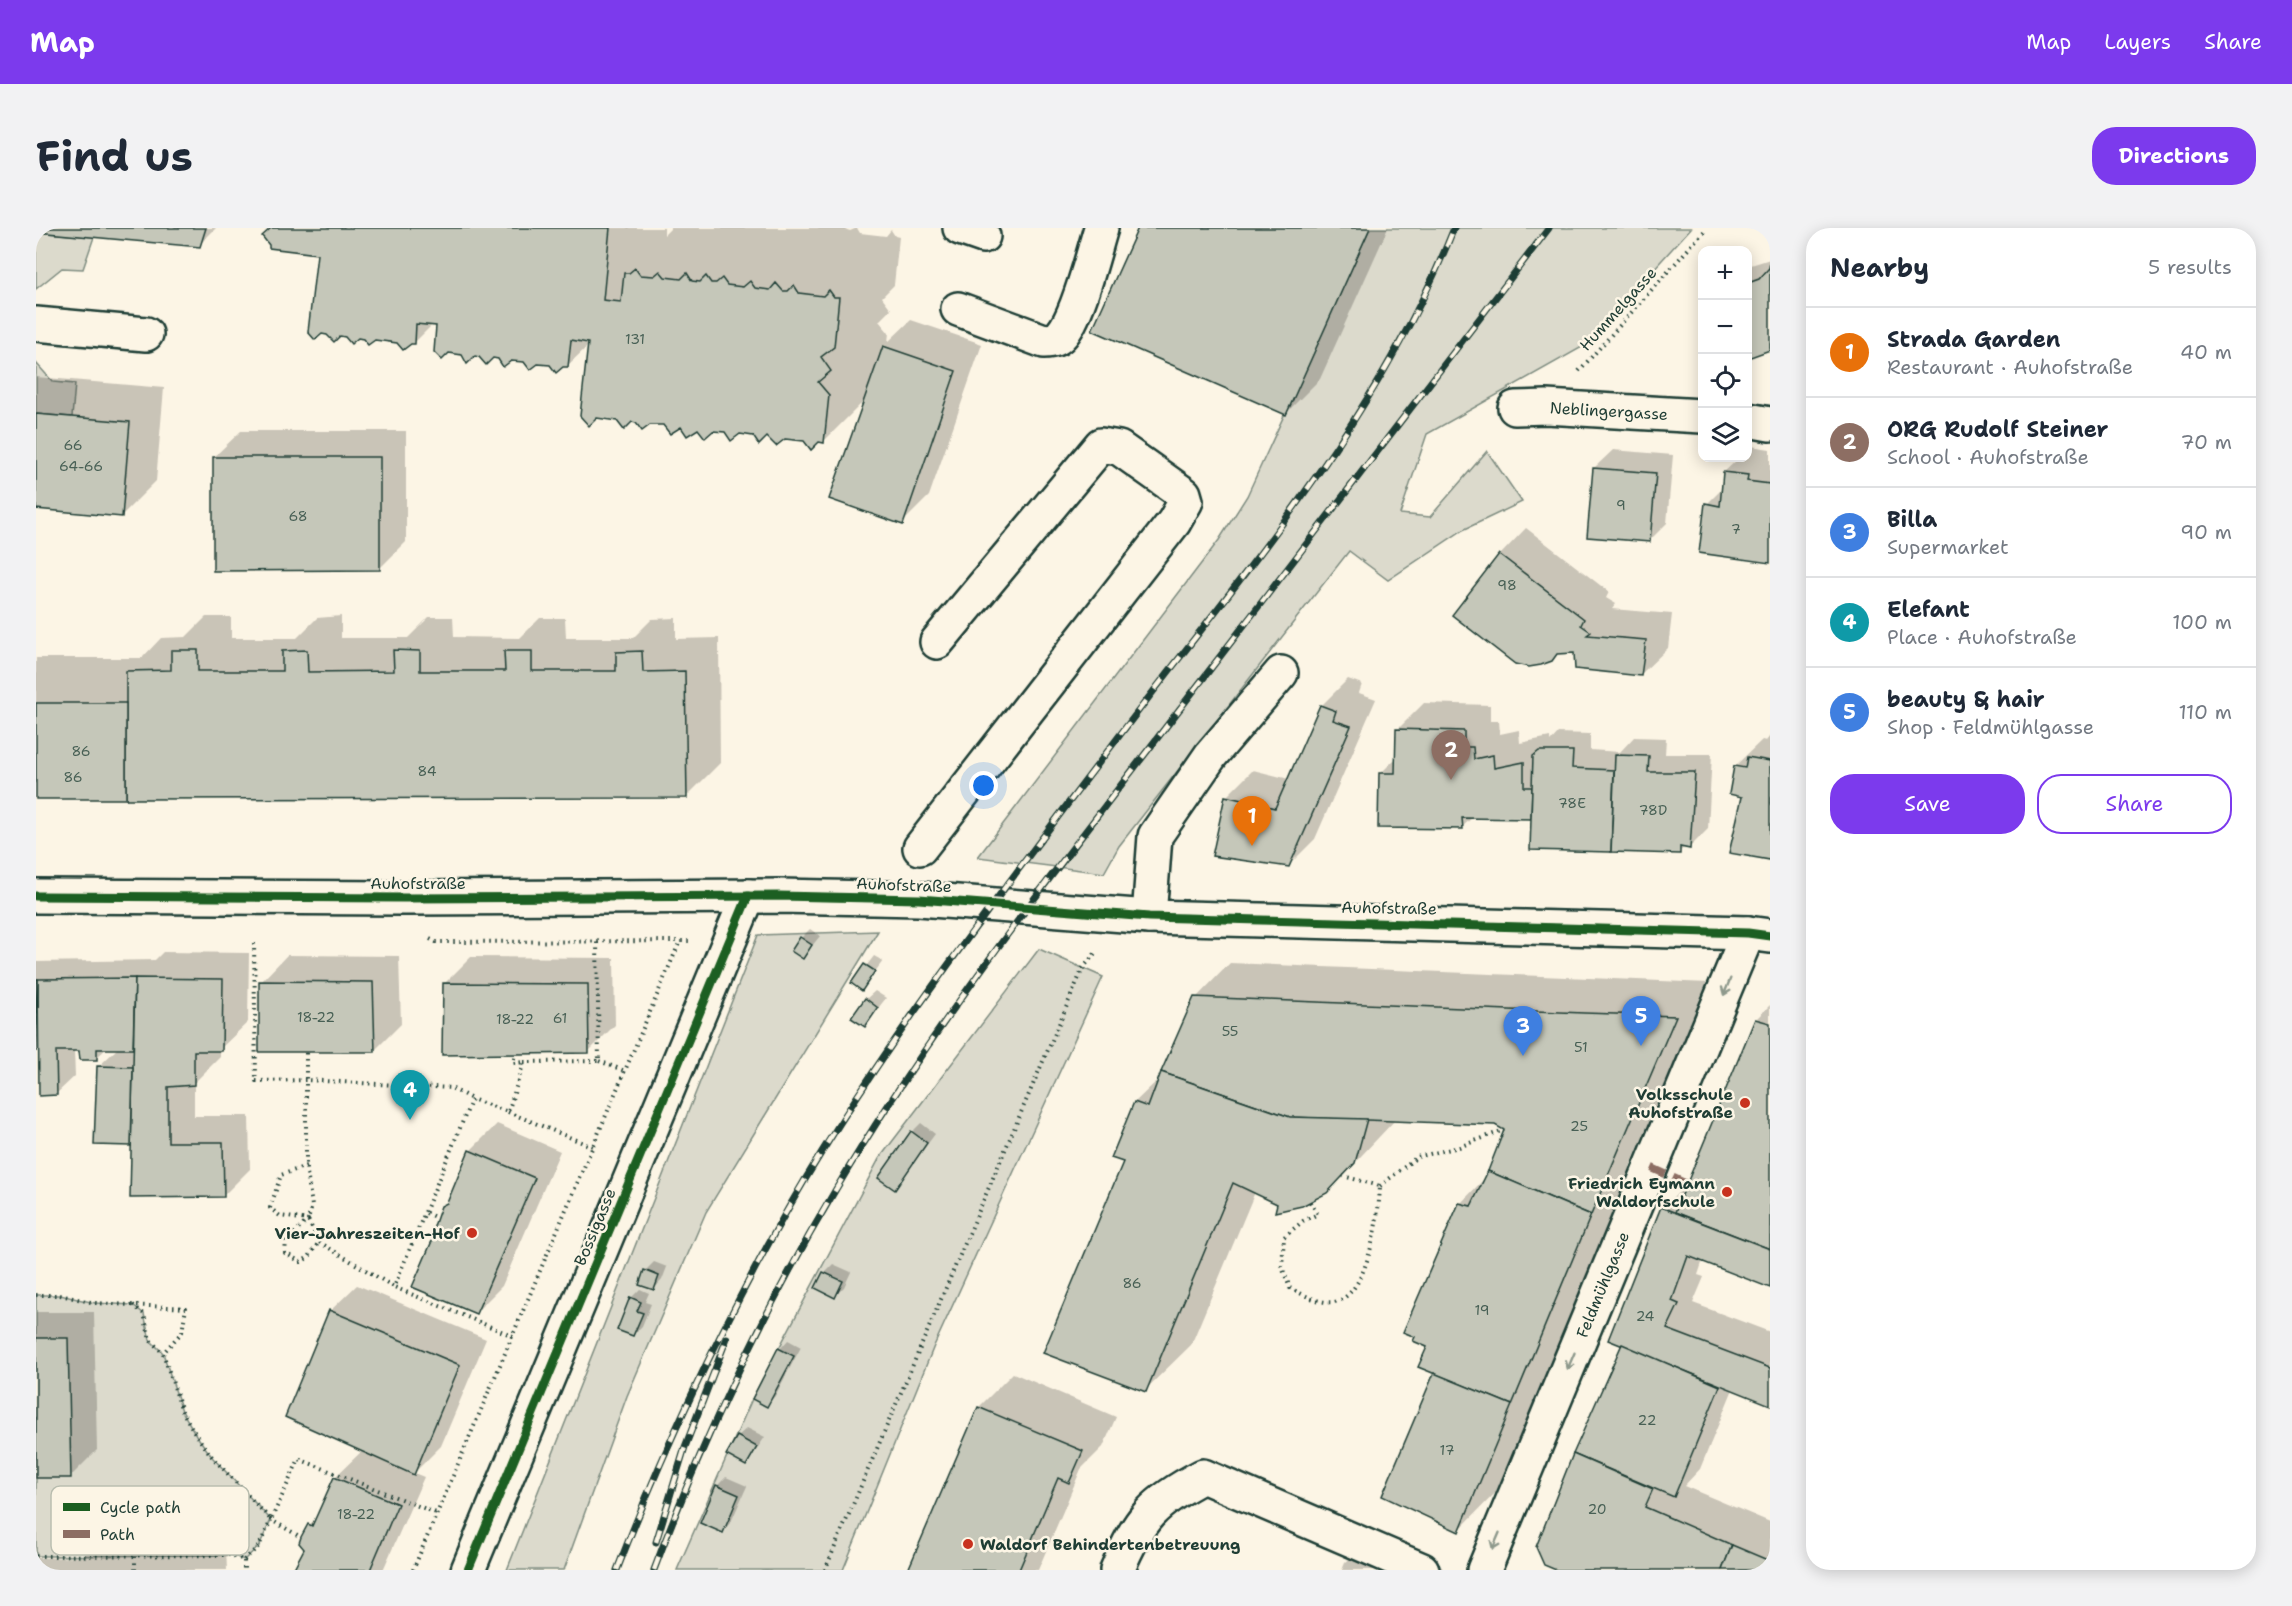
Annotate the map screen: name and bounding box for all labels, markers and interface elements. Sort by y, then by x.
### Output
text: Map [30,23,95,61]
text: Map [2026,28,2071,56]
text: Layers [2104,28,2171,56]
text: Share [2204,28,2262,56]
button: Directions [2092,127,2256,185]
text: Find us [36,128,193,184]
map controls [1698,246,1752,462]
button: + [1698,246,1752,300]
text: Nearby [1830,250,1929,285]
text: 5 results [2148,254,2232,280]
street label: Hummelgasse [1575,263,1661,355]
button: − [1698,300,1752,354]
text: Strada Garden [1887,325,2060,354]
house number: 131 [625,330,645,348]
text: 1 [1845,339,1854,365]
text: 40 m [2180,339,2232,365]
button: locate [1698,354,1752,408]
text: Restaurant · Auhofstraße [1887,354,2133,380]
street label: Neblingergasse [1549,397,1669,425]
button: layers [1698,408,1752,462]
text: ORG Rudolf Steiner [1887,415,2108,444]
text: 2 [1843,429,1857,455]
text: 70 m [2180,429,2232,455]
house number: 66 [63,436,83,454]
text: School · Auhofstraße [1887,444,2089,470]
house number: 64-66 [59,457,103,475]
house number: 9 [1616,496,1626,514]
text: Billa [1887,505,1937,534]
house number: 68 [288,507,308,525]
text: 3 [1843,519,1857,545]
text: 90 m [2180,519,2232,545]
house number: 7 [1731,520,1741,538]
text: Supermarket [1887,534,2009,560]
house number: 98 [1497,576,1517,594]
text: Elefant [1887,595,1970,624]
text: 4 [1843,609,1857,635]
text: 100 m [2172,609,2232,635]
text: Place · Auhofstraße [1887,624,2077,650]
text: beauty & hair [1887,685,2045,714]
text: 5 [1843,699,1856,725]
text: 110 m [2178,699,2232,725]
text: Shop · Feldmühlgasse [1887,714,2094,740]
pin: 2 [1432,730,1470,780]
house number: 86 [71,742,91,760]
house number: 84 [417,762,437,780]
house number: 86 [63,768,83,786]
your location [969,771,998,800]
button: Save [1830,774,2025,834]
button: Share [2037,774,2232,834]
house number: 78E [1558,794,1586,812]
pin: 1 [1232,796,1272,846]
house number: 78D [1639,801,1667,819]
street label: Auhofstraße [370,873,466,894]
street label: Auhofstraße [856,873,952,897]
street label: Auhofstraße [1341,897,1437,919]
one-way arrow [1721,978,1732,996]
pin: 5 [1622,996,1660,1046]
pin: 3 [1504,1006,1542,1056]
house number: 18-22 [297,1008,335,1026]
house number: 61 [553,1009,567,1027]
house number: 18-22 [496,1010,534,1028]
house number: 55 [1222,1022,1238,1040]
house number: 51 [1574,1038,1588,1056]
pin: 4 [390,1070,430,1120]
place label: Volksschule Auhofstraße [1628,1084,1733,1123]
marker: Volksschule Auhofstraße [1738,1096,1752,1110]
house number: 25 [1570,1117,1588,1135]
place label: Friedrich Eymann Waldorfschule [1568,1173,1715,1212]
street label: Bossigasse [569,1185,621,1269]
marker: Friedrich Eymann Waldorfschule [1720,1185,1734,1199]
place label: Vier-Jahreszeiten-Hof [275,1223,461,1244]
marker: Vier-Jahreszeiten-Hof [465,1226,479,1240]
street label: Feldmühlgasse [1571,1228,1634,1341]
house number: 86 [1122,1274,1142,1292]
house number: 19 [1474,1301,1490,1319]
house number: 24 [1636,1307,1655,1325]
one-way arrow [1565,1352,1576,1370]
house number: 22 [1638,1411,1656,1429]
house number: 17 [1440,1441,1454,1459]
legend [51,1486,249,1555]
text: Cycle path [100,1497,181,1518]
house number: 20 [1587,1500,1607,1518]
house number: 18-22 [337,1505,375,1523]
text: Path [100,1524,135,1545]
one-way arrow [1490,1532,1501,1550]
place label: Waldorf Behindertenbetreuung [980,1534,1240,1555]
marker: Waldorf Behindertenbetreuung [961,1537,975,1551]

